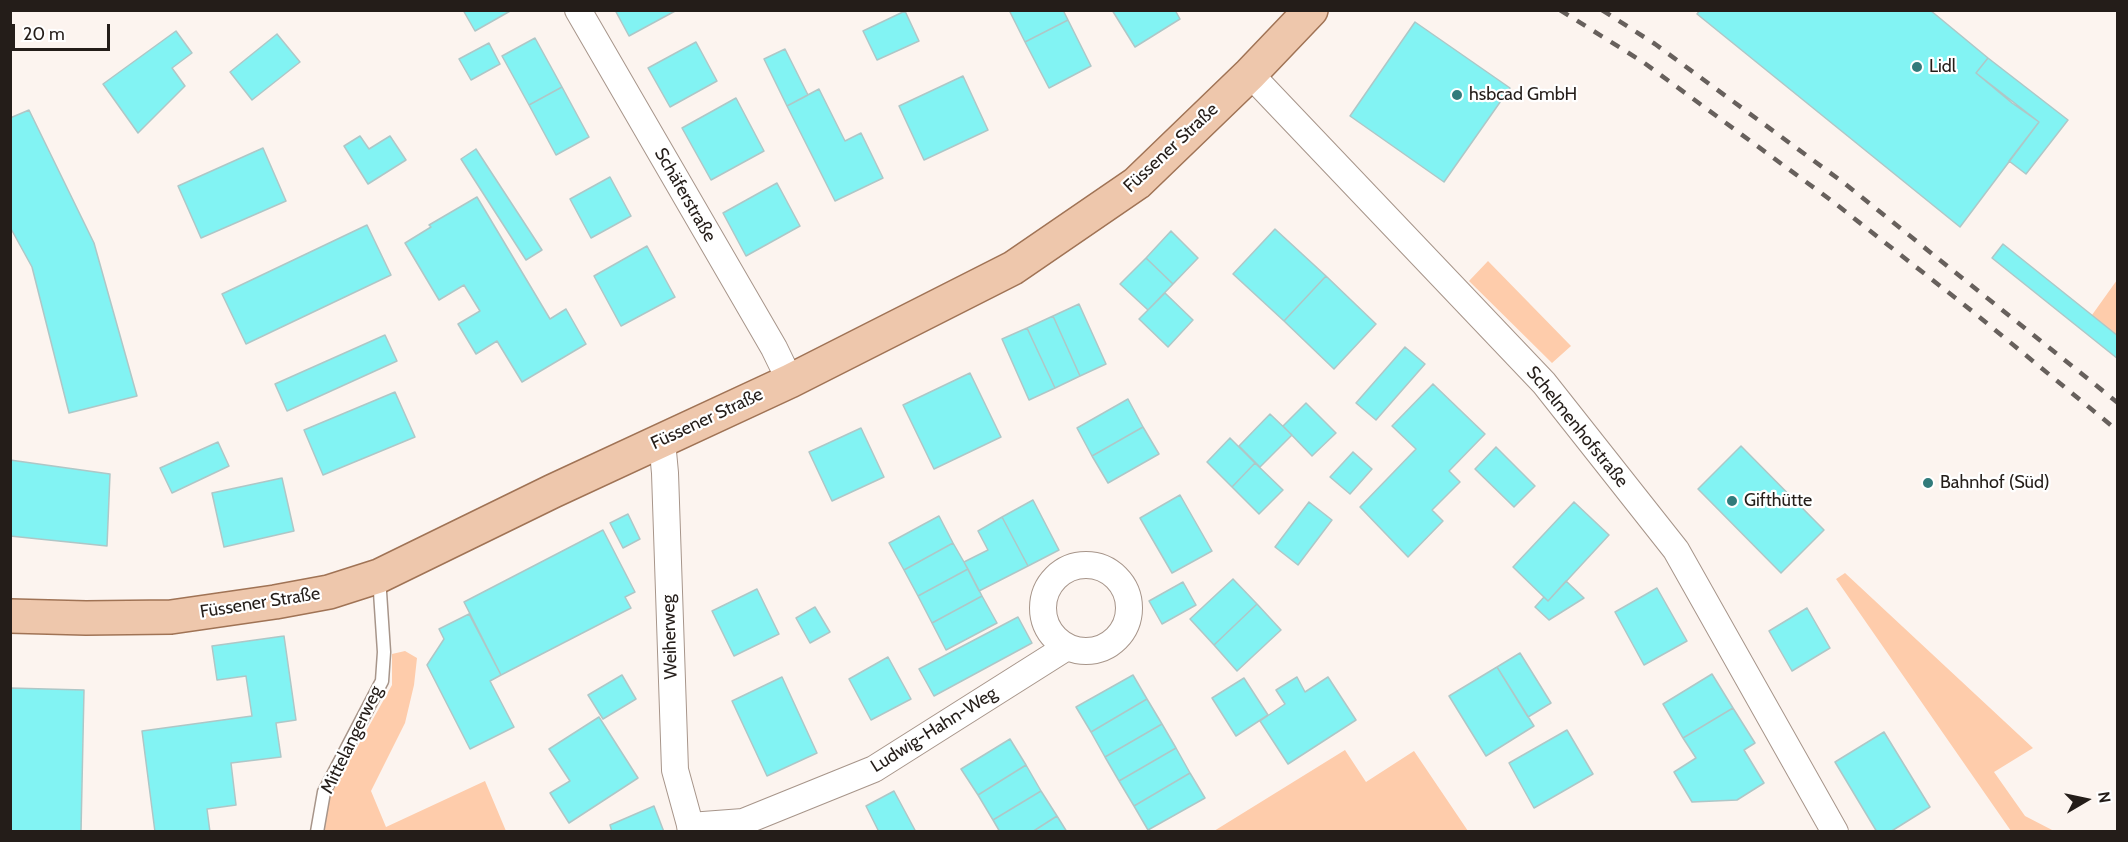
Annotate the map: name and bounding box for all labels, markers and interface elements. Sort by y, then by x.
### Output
scale bar [15,12,112,50]
text: 20 m [23,23,65,45]
place label: Lidl [1929,56,1956,78]
marker: Lidl [1910,60,1924,74]
place label: hsbcad GmbH [1469,84,1577,106]
marker: hsbcad GmbH [1450,88,1464,102]
street label: Füssener Straße [1119,99,1223,197]
street label: Schäferstraße [649,144,721,246]
street label: Schelmenhofstraße [1521,362,1633,492]
street label: Füssener Straße [647,384,767,454]
place label: Bahnhof (Süd) [1940,472,2050,494]
marker: Bahnhof (Süd) [1921,476,1935,490]
place label: Gifthütte [1744,490,1812,512]
marker: Gifthütte [1725,494,1739,508]
street label: Füssener Straße [198,583,322,623]
street label: Weiherweg [658,594,682,680]
street label: Mittelangerweg [317,682,387,798]
street label: Ludwig-Hahn-Weg [867,682,1001,778]
north arrow [2056,770,2116,830]
text: N [2094,790,2115,804]

